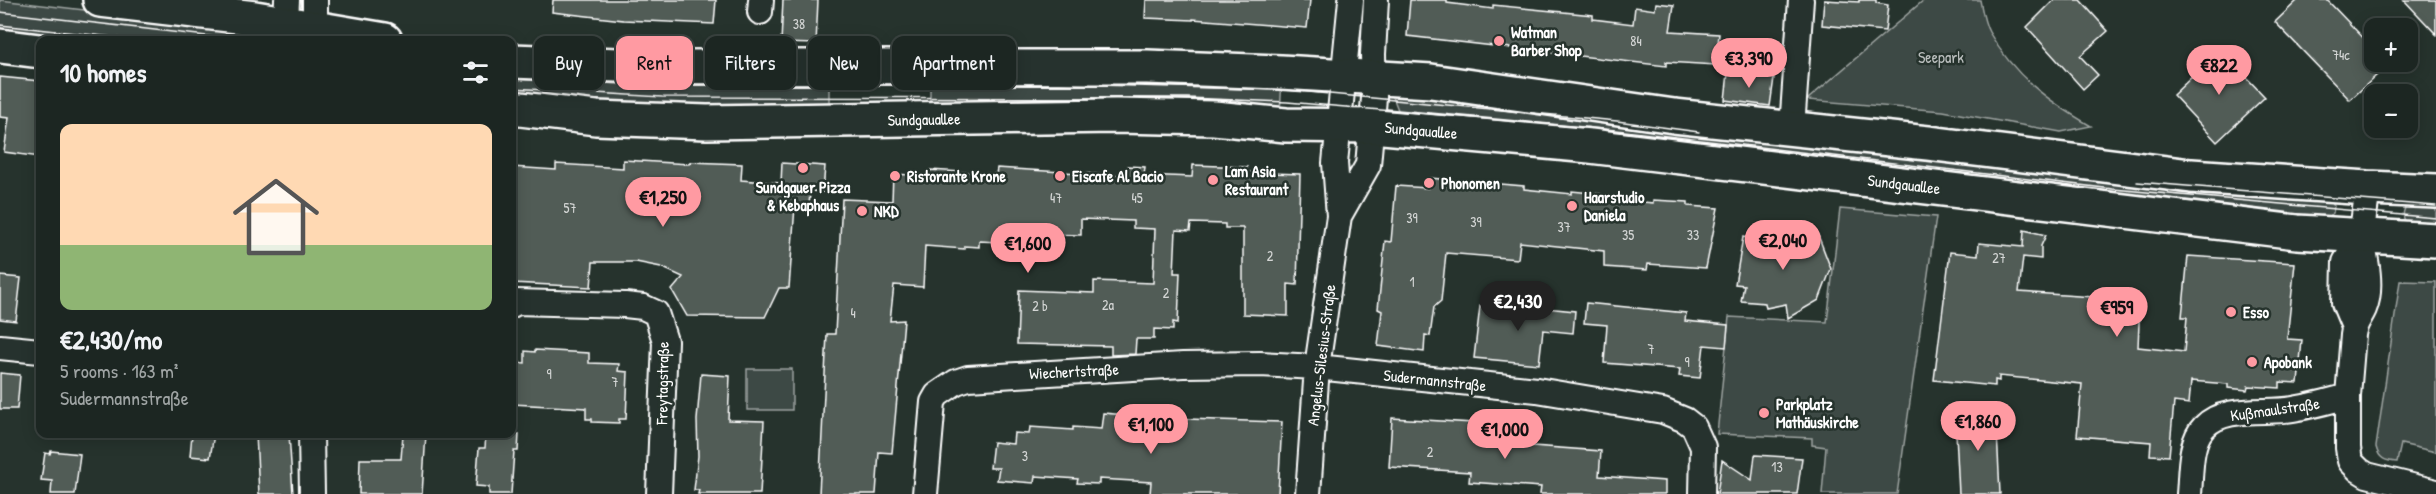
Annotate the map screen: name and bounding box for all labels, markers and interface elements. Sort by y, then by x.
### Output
house number: 38 [793,14,805,33]
map controls [2364,18,2418,138]
button: + [2364,18,2418,72]
place label: Watman Barber Shop [1511,21,1582,62]
house number: 84 [1630,31,1642,50]
marker: Watman Barber Shop [1492,34,1506,48]
chip: Buy [534,36,604,90]
chip: Rent [616,36,693,90]
chip: Filters [705,36,796,90]
chip: New [808,36,880,90]
chip: Apartment [892,36,1016,90]
pin: €3,390 [1700,38,1798,89]
text: €3,390 [1725,44,1773,71]
pin: €822 [2183,45,2255,96]
house number: 74c [2332,45,2350,64]
park label: Seepark [1918,46,1964,68]
text: €822 [2201,51,2238,78]
text: 10 homes [60,55,147,90]
icon: filters [459,56,492,89]
button: − [2364,84,2418,138]
street label: Sundgauallee [887,107,961,131]
street label: Sundgauallee [1384,116,1459,144]
place label: Lam Asia Restaurant [1225,160,1289,200]
marker: Sundgauer Pizza & Kebaphaus [796,161,810,175]
icon: home [222,163,330,271]
place label: Ristorante Krone [907,165,1006,187]
place label: Eiscafe Al Bacio [1072,165,1164,187]
marker: Ristorante Krone [888,169,902,183]
marker: Eiscafe Al Bacio [1053,169,1067,183]
street label: Sundgauallee [1866,169,1942,199]
place label: Phonomen [1441,172,1500,194]
marker: Lam Asia Restaurant [1206,173,1220,187]
place label: Sundgauer Pizza & Kebaphaus [756,176,851,217]
marker: Phonomen [1422,176,1436,190]
pin: €1,250 [614,177,712,228]
text: €1,250 [639,183,687,210]
place label: Haarstudio Daniela [1584,186,1645,226]
house number: 47 [1050,188,1062,207]
house number: 45 [1131,188,1143,207]
house number: 57 [564,198,576,217]
marker: Haarstudio Daniela [1565,199,1579,213]
place label: NKD [874,200,899,222]
marker: NKD [855,204,869,218]
house number: 39 [1406,208,1418,227]
house number: 39 [1470,212,1482,231]
house number: 37 [1557,217,1571,236]
pin: €2,040 [1734,220,1832,271]
pin: €1,600 [979,223,1077,274]
house number: 35 [1622,225,1634,244]
house number: 33 [1687,225,1699,244]
text: €2,040 [1759,226,1807,253]
text: €1,600 [1005,229,1051,256]
house number: 2 [1267,246,1274,265]
house number: 27 [1992,248,2006,267]
house number: 1 [1409,272,1415,291]
pin: €2,430 [1469,281,1567,332]
street label: Angelus-Silesius-Straße [1301,282,1341,427]
house number: 2 [1163,283,1170,302]
text: €2,430 [1494,287,1542,314]
pin: €959 [2081,287,2153,338]
text: €959 [2101,293,2133,320]
house number: 2a [1102,295,1115,314]
house number: 2 b [1032,296,1048,315]
place label: Esso [2243,301,2269,323]
house number: 4 [850,303,856,322]
marker: Esso [2224,305,2238,319]
text: €2,430/mo [60,322,162,357]
house number: 7 [1648,339,1655,358]
street label: Freytagstraße [650,341,674,426]
place label: Apobank [2264,351,2312,374]
house number: 9 [1684,352,1690,371]
marker: Apobank [2245,355,2259,369]
text: 5 rooms · 163 m² [60,357,178,384]
street label: Wiechertstraße [1029,358,1120,384]
house number: 9 [546,364,552,383]
street label: Sudermannstraße [1383,364,1488,396]
house number: 7 [612,372,619,391]
text: Sudermannstraße [60,384,189,411]
street label: Kußmaulstraße [2229,392,2322,426]
place label: Parkplatz Mathäuskirche [1776,393,1859,433]
pin: €1,860 [1929,401,2027,452]
pin: €1,100 [1102,404,1200,455]
marker: Parkplatz Mathäuskirche [1757,406,1771,420]
text: €1,860 [1955,407,2001,434]
pin: €1,000 [1456,409,1554,460]
text: €1,100 [1128,410,1174,437]
text: €1,000 [1481,415,1529,442]
house number: 2 [1427,442,1434,461]
house number: 3 [1022,446,1028,465]
house number: 13 [1771,457,1783,476]

